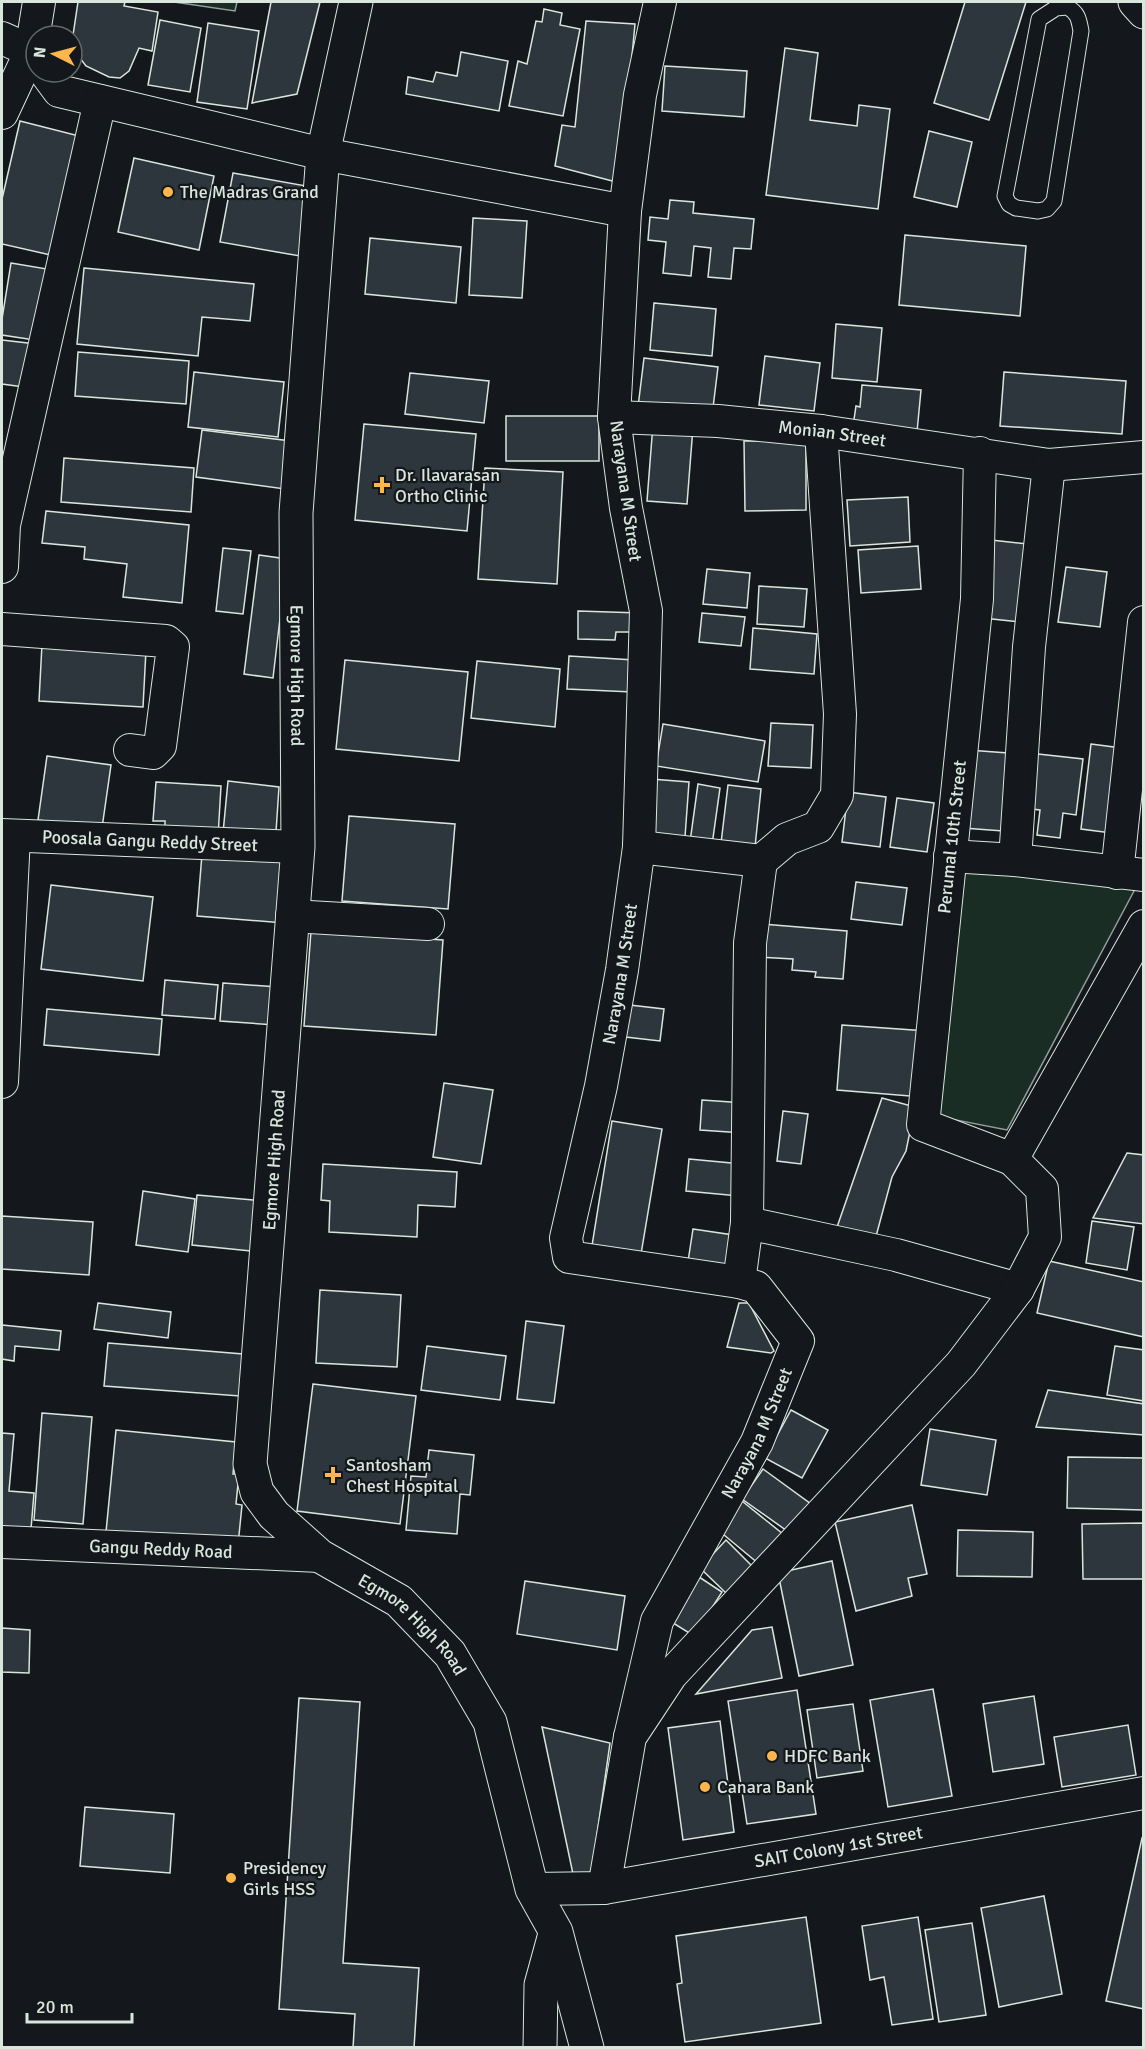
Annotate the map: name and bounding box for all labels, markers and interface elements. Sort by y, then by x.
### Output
north arrow [24,24,84,84]
text: N [30,46,51,59]
place label: The Madras Grand [180,181,319,203]
marker: The Madras Grand [161,185,175,199]
street label: Monian Street [777,416,888,452]
street label: Narayana M Street [605,419,647,563]
place label: Dr. Ilavarasan Ortho Clinic [395,464,500,507]
marker: Dr. Ilavarasan Ortho Clinic [373,476,391,494]
street label: Egmore High Road [286,605,308,746]
street label: Perumal 10th Street [933,759,971,915]
street label: Poosala Gangu Reddy Street [42,826,258,856]
street label: Narayana M Street [598,902,642,1046]
street label: Egmore High Road [258,1089,290,1231]
street label: Narayana M Street [716,1365,797,1503]
place label: Santosham Chest Hospital [346,1454,458,1497]
marker: Santosham Chest Hospital [324,1466,342,1484]
street label: Gangu Reddy Road [89,1535,233,1563]
street label: Egmore High Road [354,1569,471,1679]
place label: HDFC Bank [784,1745,871,1767]
marker: HDFC Bank [765,1749,779,1763]
place label: Canara Bank [717,1776,814,1798]
marker: Canara Bank [698,1780,712,1794]
street label: SAIT Colony 1st Street [753,1821,924,1872]
place label: Presidency Girls HSS [243,1857,327,1900]
marker: Presidency Girls HSS [224,1871,238,1885]
scale bar [27,1986,132,2024]
text: 20 m [36,1996,74,2018]

